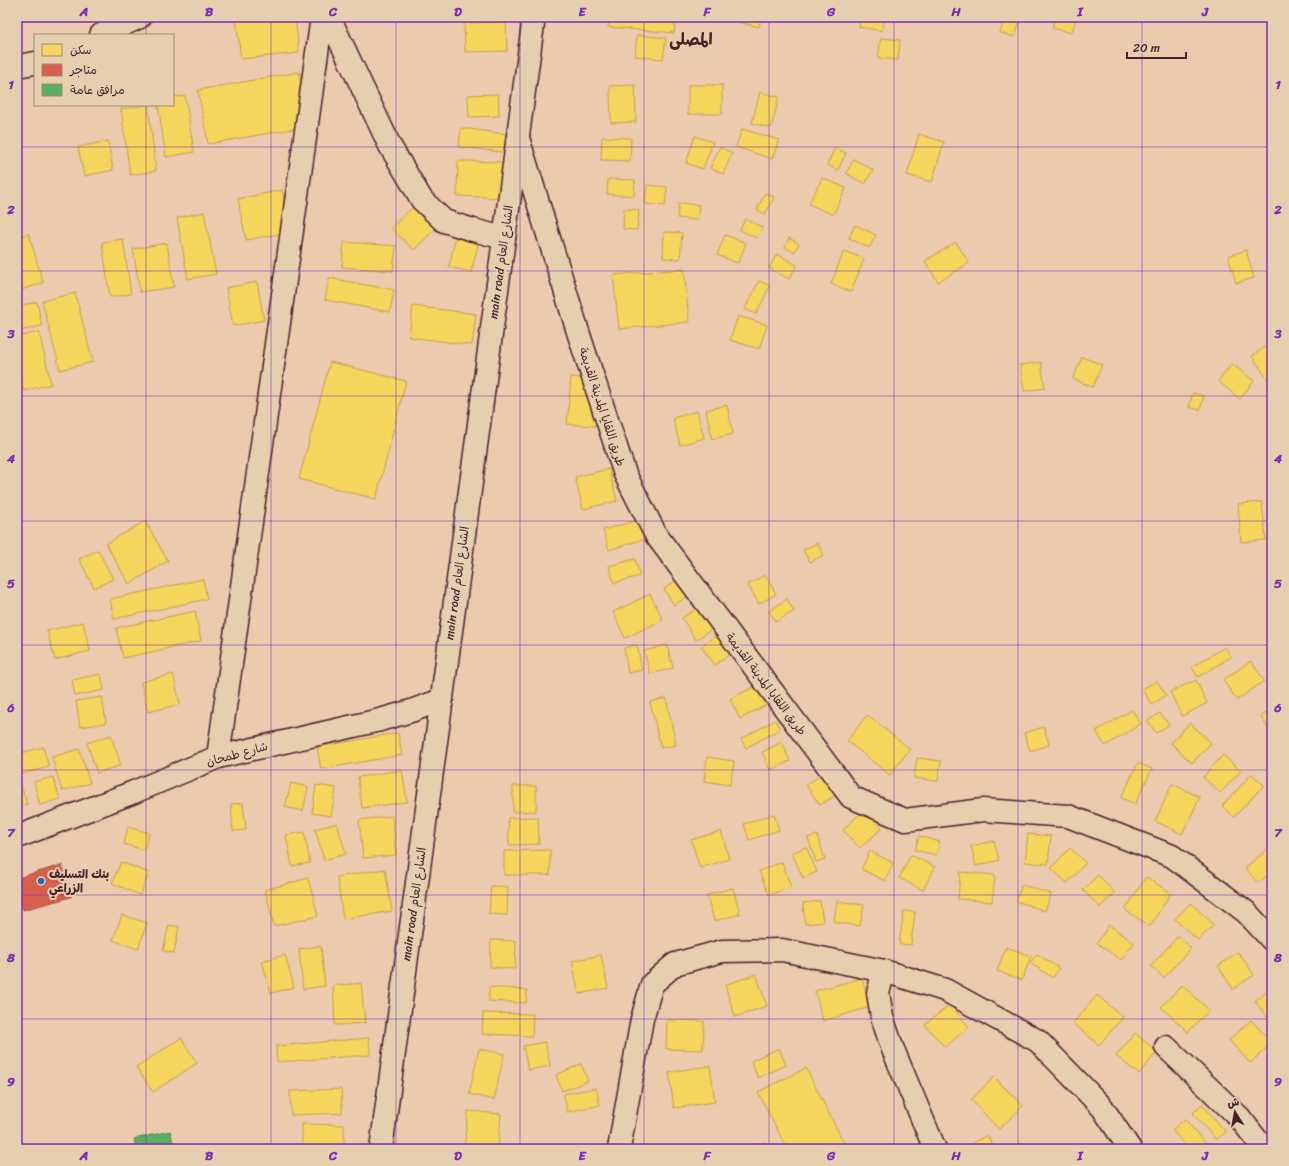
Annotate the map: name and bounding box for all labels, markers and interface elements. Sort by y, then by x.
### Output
text: A [79,0,88,23]
text: B [205,0,214,23]
text: C [328,0,338,23]
text: D [454,0,462,23]
text: E [578,0,587,23]
text: F [702,0,711,23]
text: G [826,0,836,23]
text: H [950,0,961,23]
text: I [1076,0,1084,23]
text: J [1201,0,1209,23]
district label: المصلى [669,25,713,54]
legend [34,34,174,106]
scale bar [1127,34,1186,60]
text: 20 m [1133,37,1160,59]
text: سكن [70,39,92,61]
text: متاجر [69,59,97,81]
text: 1 [8,73,14,96]
text: 1 [1275,73,1281,96]
text: مرافق عامة [70,79,125,101]
text: 2 [6,198,15,221]
text: 2 [1273,198,1282,221]
street label: main road الشارع العام [482,204,520,320]
text: 3 [6,322,15,345]
text: 3 [1273,322,1282,345]
street label: طريق اللقايا المدينة القديمة [572,344,632,470]
text: 4 [6,447,16,470]
text: 4 [1273,447,1283,470]
street label: main road الشارع العام [438,525,476,641]
text: 5 [7,572,15,595]
text: 5 [1274,572,1282,595]
street label: طريق اللقايا المدينة القديمة [720,628,812,740]
text: 6 [6,696,15,719]
text: 6 [1273,696,1282,719]
street label: شارع طمحان [204,735,270,773]
text: 7 [7,821,16,844]
text: 7 [1274,821,1283,844]
street label: main road الشارع العام [395,846,433,962]
place label: بنك التسليف الزراعي [49,863,109,899]
marker: بنك التسليف الزراعي [36,876,46,886]
text: 8 [6,946,15,969]
text: 8 [1273,946,1282,969]
text: 9 [7,1070,15,1093]
text: 9 [1274,1070,1282,1093]
north arrow [1215,1092,1255,1132]
text: ش [1225,1092,1241,1113]
text: A [79,1144,88,1166]
text: B [205,1144,214,1166]
text: C [328,1144,338,1166]
text: D [454,1144,462,1166]
text: E [578,1144,587,1166]
text: F [702,1144,711,1166]
text: G [826,1144,836,1166]
text: H [950,1144,961,1166]
text: I [1076,1144,1084,1166]
text: J [1201,1144,1209,1166]

